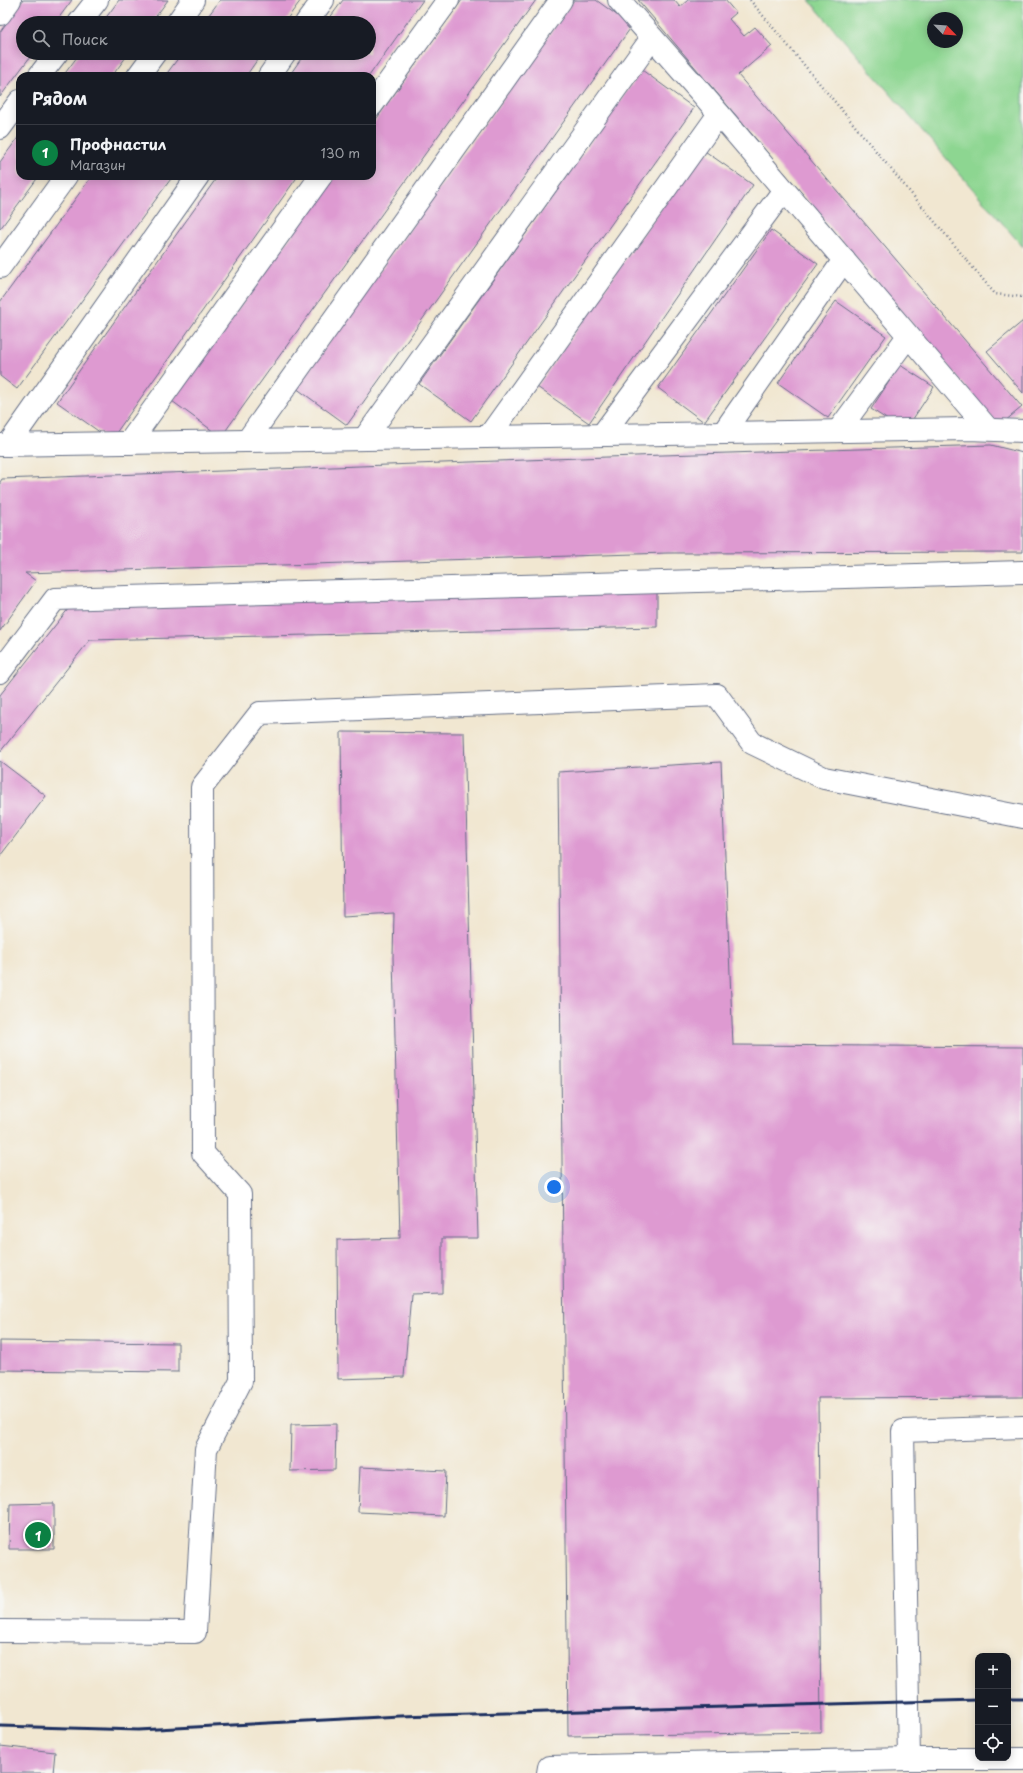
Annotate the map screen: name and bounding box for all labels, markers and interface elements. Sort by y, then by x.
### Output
north arrow [927,12,963,48]
search box [16,16,376,60]
icon: search [30,27,52,49]
text: Поиск [62,27,108,50]
text: Рядом [32,85,87,111]
text: Профнастил [70,132,166,155]
text: 1 [42,143,48,162]
text: 130 m [321,143,360,162]
text: Магазин [70,155,126,174]
your location [544,1177,564,1197]
pin: 1 [25,1520,51,1550]
map controls [975,1653,1011,1761]
button: + [975,1653,1011,1689]
button: − [975,1689,1011,1725]
button: locate [975,1725,1011,1761]

